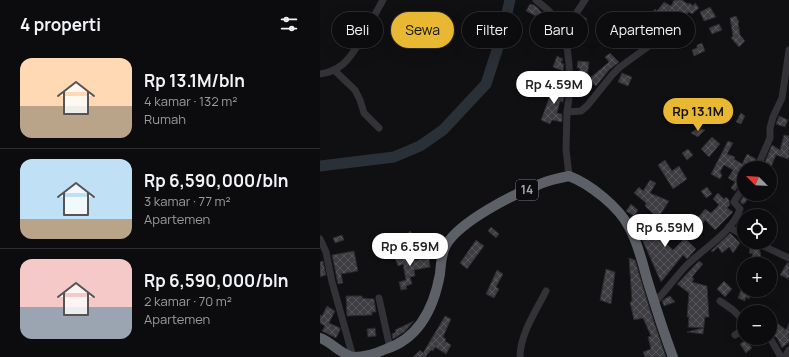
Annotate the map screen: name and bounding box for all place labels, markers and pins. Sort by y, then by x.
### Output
pin: Rp 4.59M [513,71,595,105]
pin: Rp 13.1M [657,98,739,132]
pin: Rp 6.59M [624,214,706,248]
pin: Rp 6.59M [369,233,451,267]

